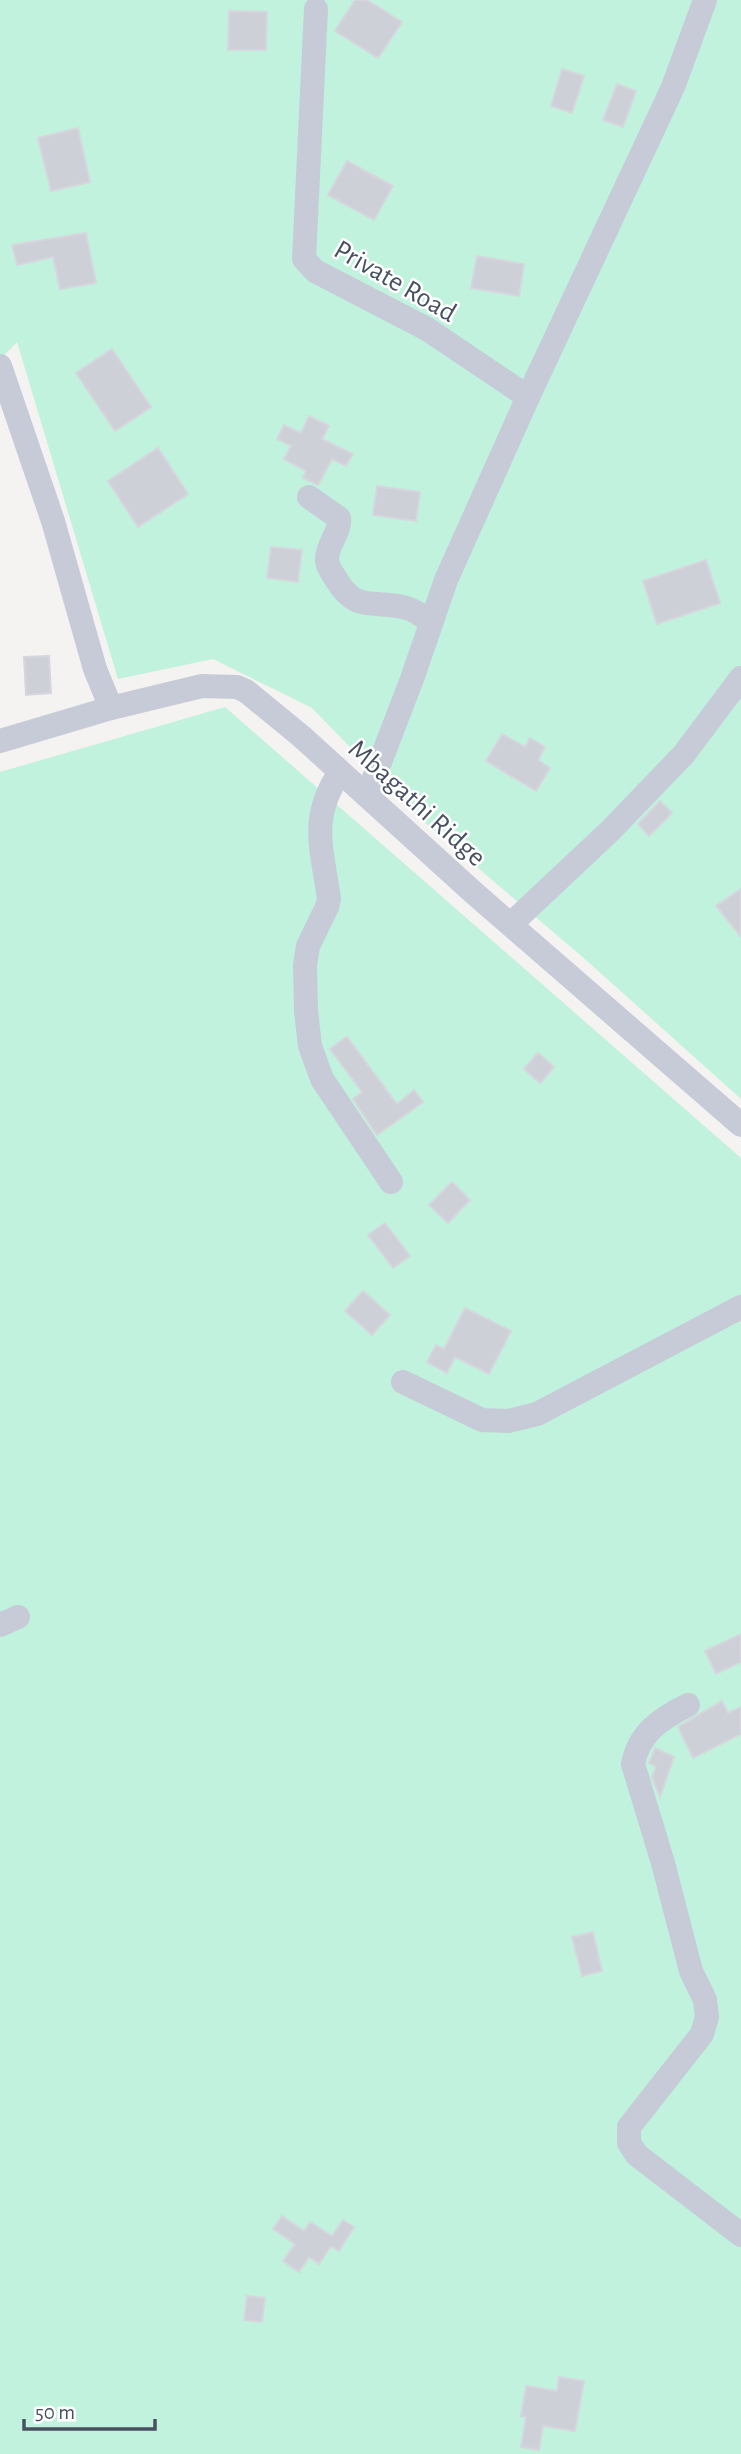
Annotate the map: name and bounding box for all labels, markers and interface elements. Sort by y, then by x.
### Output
street label: Private Road [329,236,461,328]
street label: Mbagathi Ridge [343,735,491,872]
scale bar [24,2388,156,2432]
text: 50 m [35,2402,75,2423]

